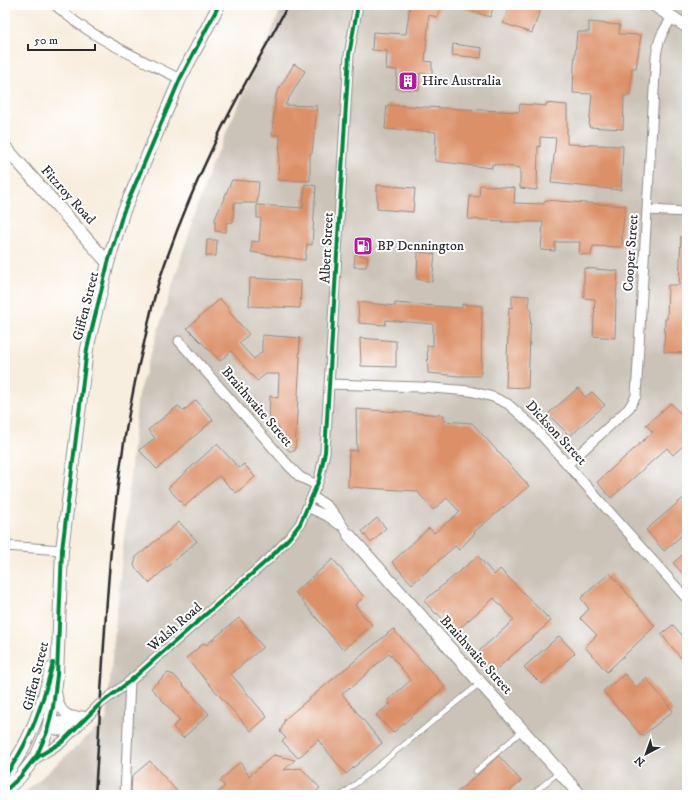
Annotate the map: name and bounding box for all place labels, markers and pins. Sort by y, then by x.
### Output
building icon: Hire Australia [397,70,419,92]
place label: Hire Australia [422,72,501,90]
fuel station icon: BP Dennington [352,235,374,257]
place label: BP Dennington [377,237,465,255]

